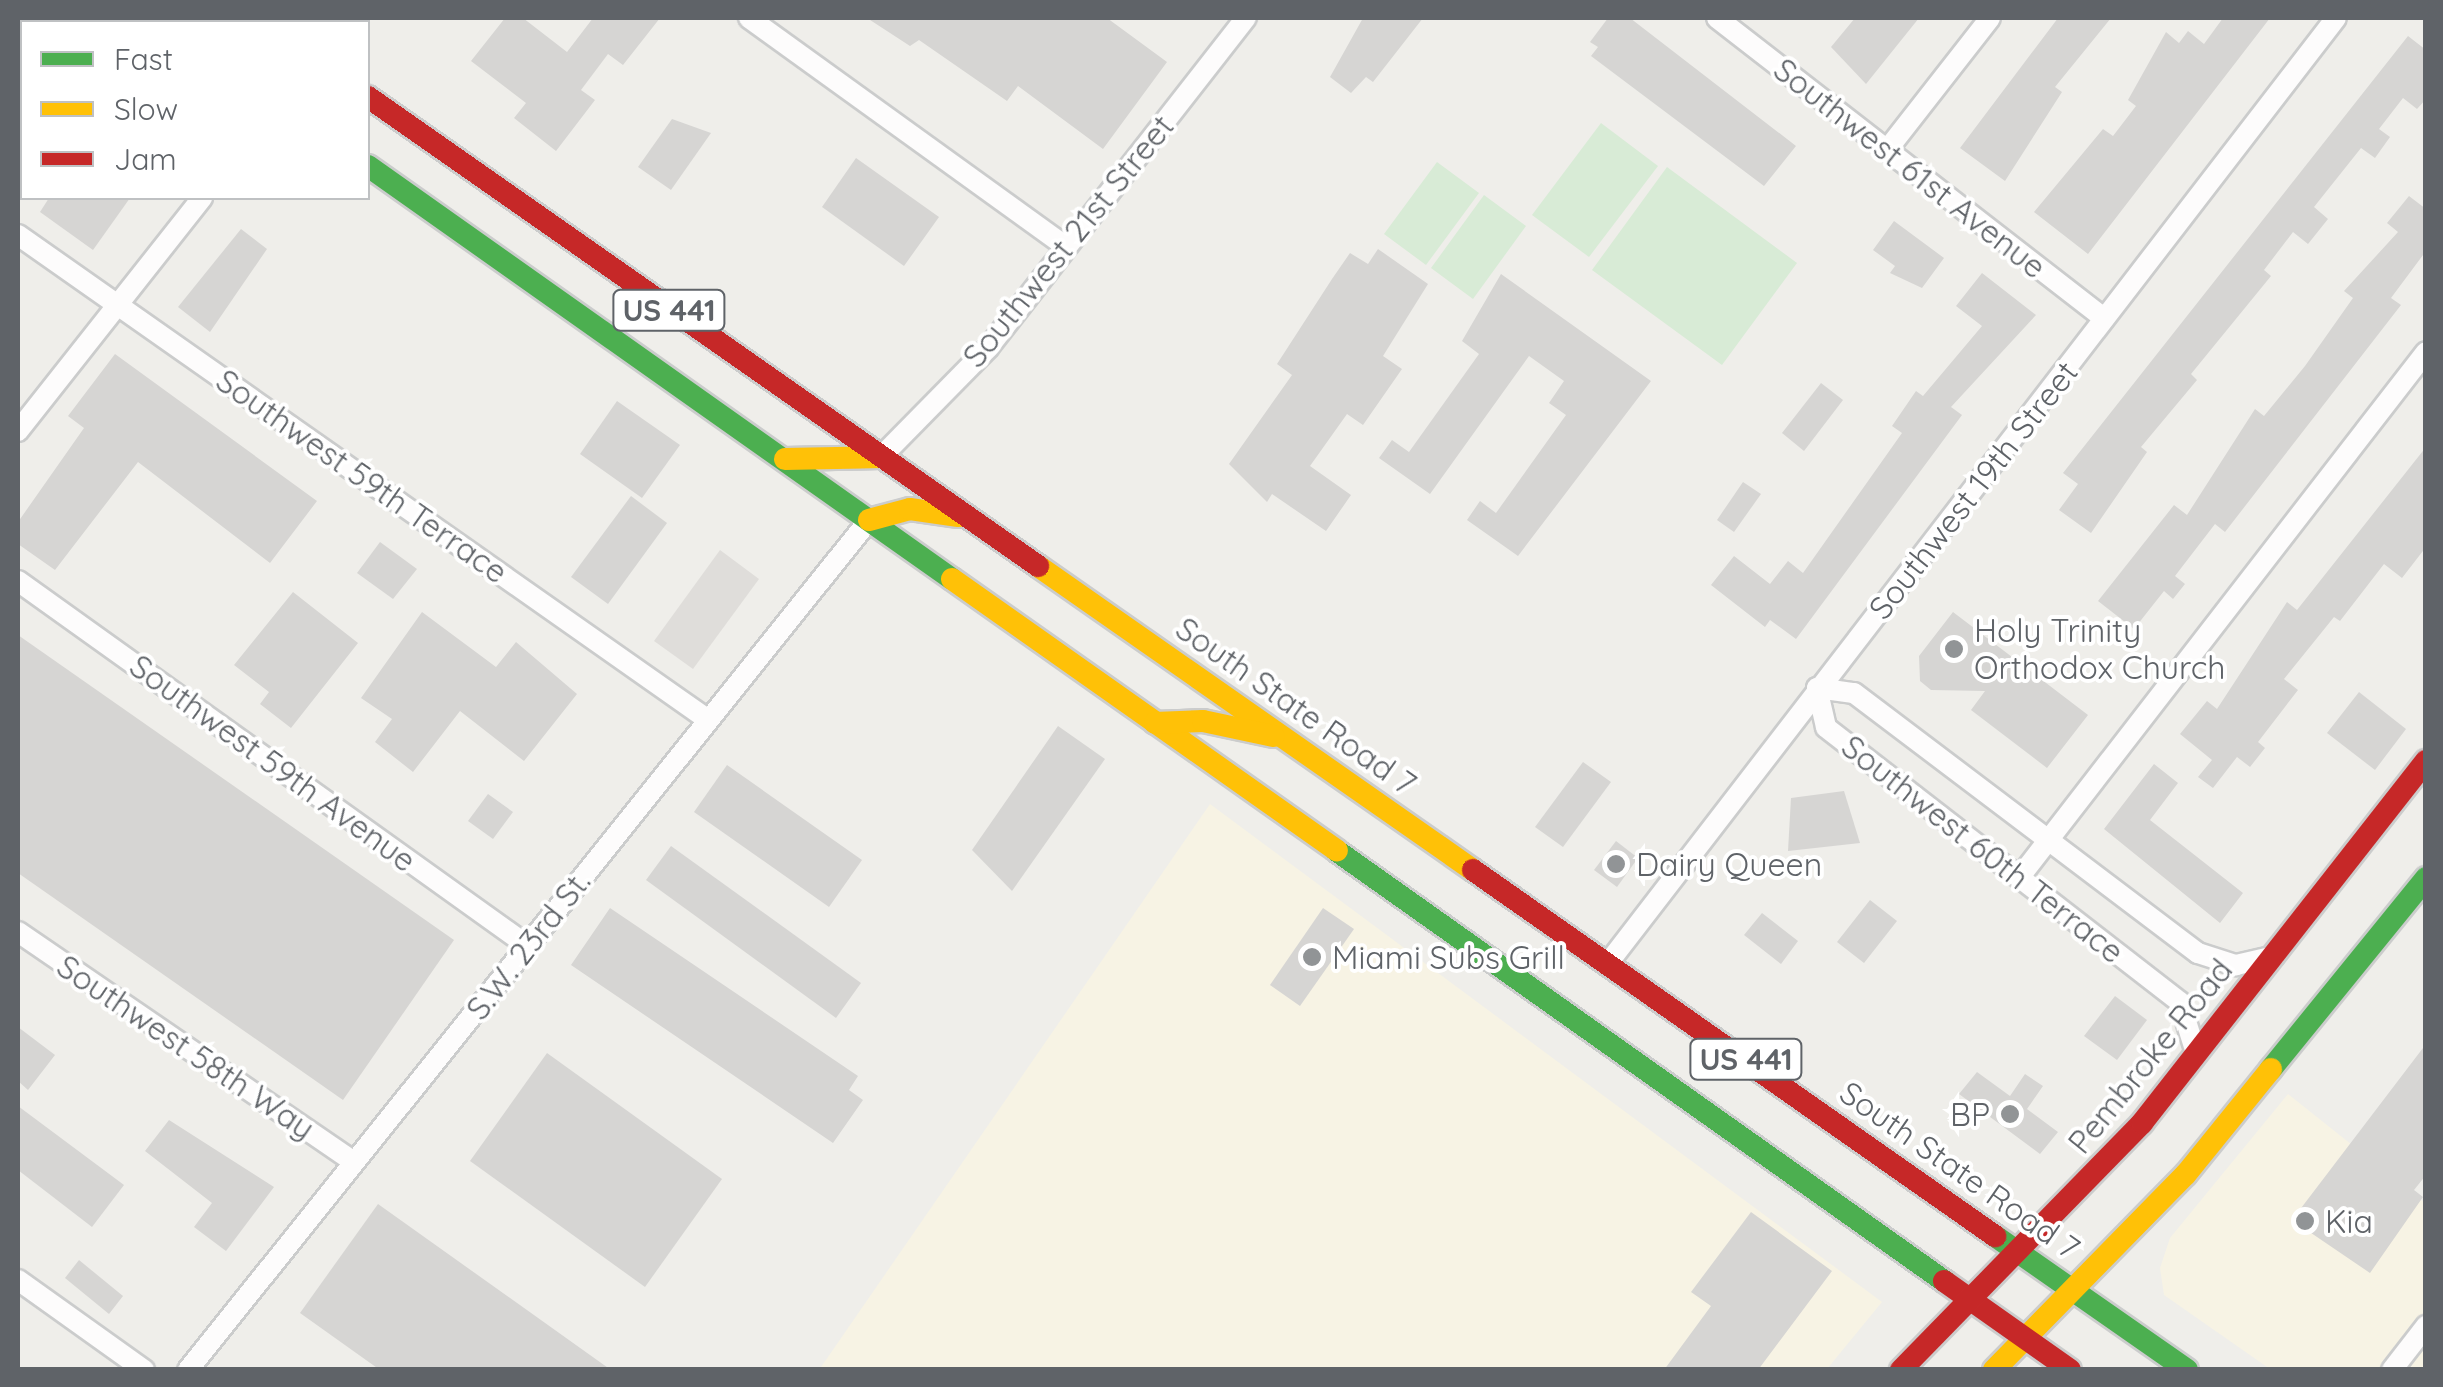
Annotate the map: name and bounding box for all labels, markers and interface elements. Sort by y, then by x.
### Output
legend [20,20,370,200]
text: Fast [114,40,173,78]
street label: Southwest 61st Avenue [1766,50,2054,286]
text: Slow [114,90,178,128]
street label: Southwest 21st Street [955,107,1181,375]
text: Jam [114,140,177,178]
road number: US 441 [612,285,726,335]
street label: Southwest 19th Street [1861,354,2085,626]
street label: Southwest 59th Terrace [209,361,515,591]
street label: South State Road 7 [1169,609,1423,803]
place label: Holy Trinity Orthodox Church [1974,612,2225,687]
marker: Holy Trinity Orthodox Church [1943,638,1965,660]
street label: Southwest 59th Avenue [123,646,423,880]
street label: Southwest 60th Terrace [1834,727,2132,971]
place label: Dairy Queen [1636,845,1822,883]
marker: Dairy Queen [1605,853,1627,875]
street label: S.W. 23rd St. [458,863,598,1027]
place label: Miami Subs Grill [1332,938,1565,976]
marker: Miami Subs Grill [1301,946,1323,968]
street label: Southwest 58th Way [50,947,322,1147]
street label: Pembroke Road [2060,951,2240,1161]
road number: US 441 [1688,1034,1804,1084]
street label: South State Road 7 [1833,1073,2087,1267]
place label: BP [1950,1095,1990,1133]
marker: BP [1999,1103,2021,1125]
place label: Kia [2325,1202,2373,1240]
marker: Kia [2294,1210,2316,1232]

